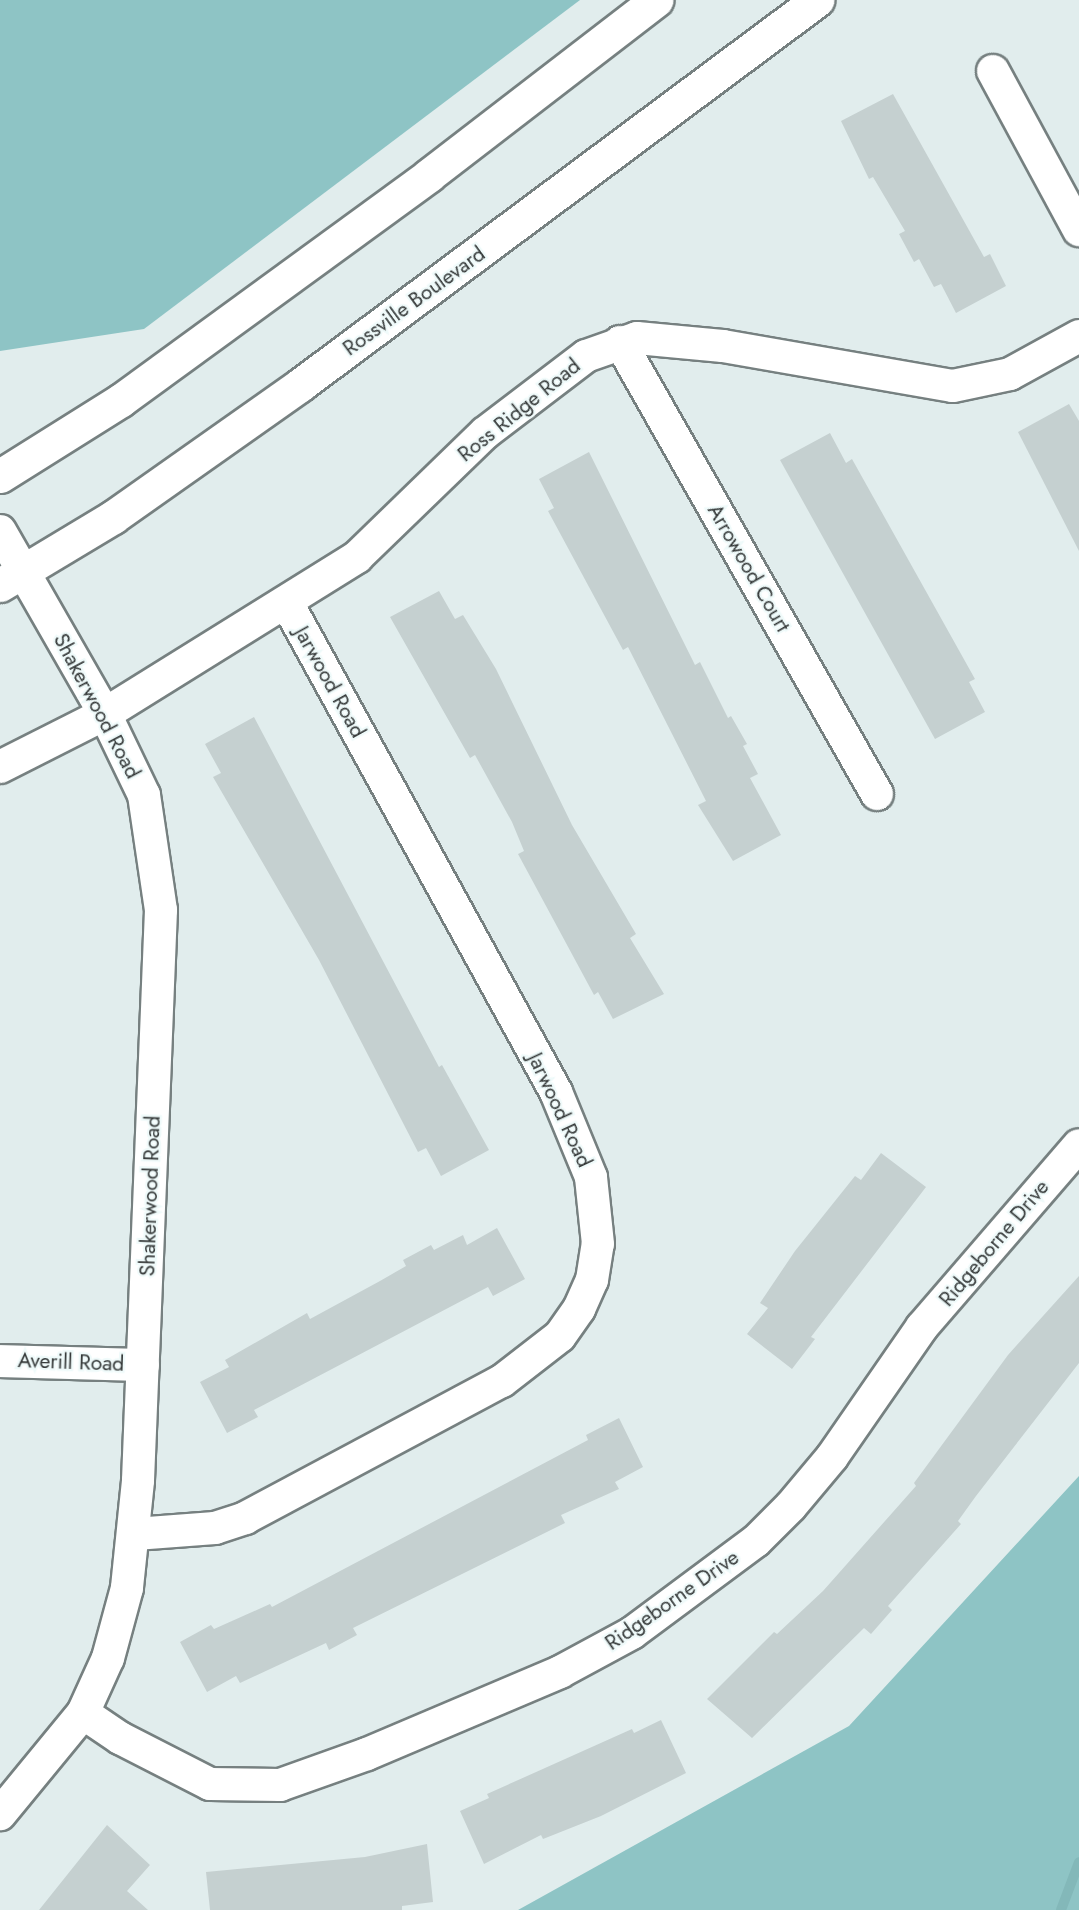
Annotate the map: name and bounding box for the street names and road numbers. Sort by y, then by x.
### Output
street label: Rossville Boulevard [338,241,490,361]
street label: Ross Ridge Road [453,353,585,467]
street label: Arrowood Court [702,500,796,636]
street label: Jarwood Road [289,622,371,742]
street label: Shakerwood Road [48,629,146,783]
street label: Jarwood Road [522,1049,598,1171]
street label: Shakerwood Road [135,1115,165,1277]
street label: Ridgeborne Drive [934,1175,1054,1311]
street label: Averill Road [17,1348,125,1376]
street label: Ridgeborne Drive [600,1545,744,1655]

